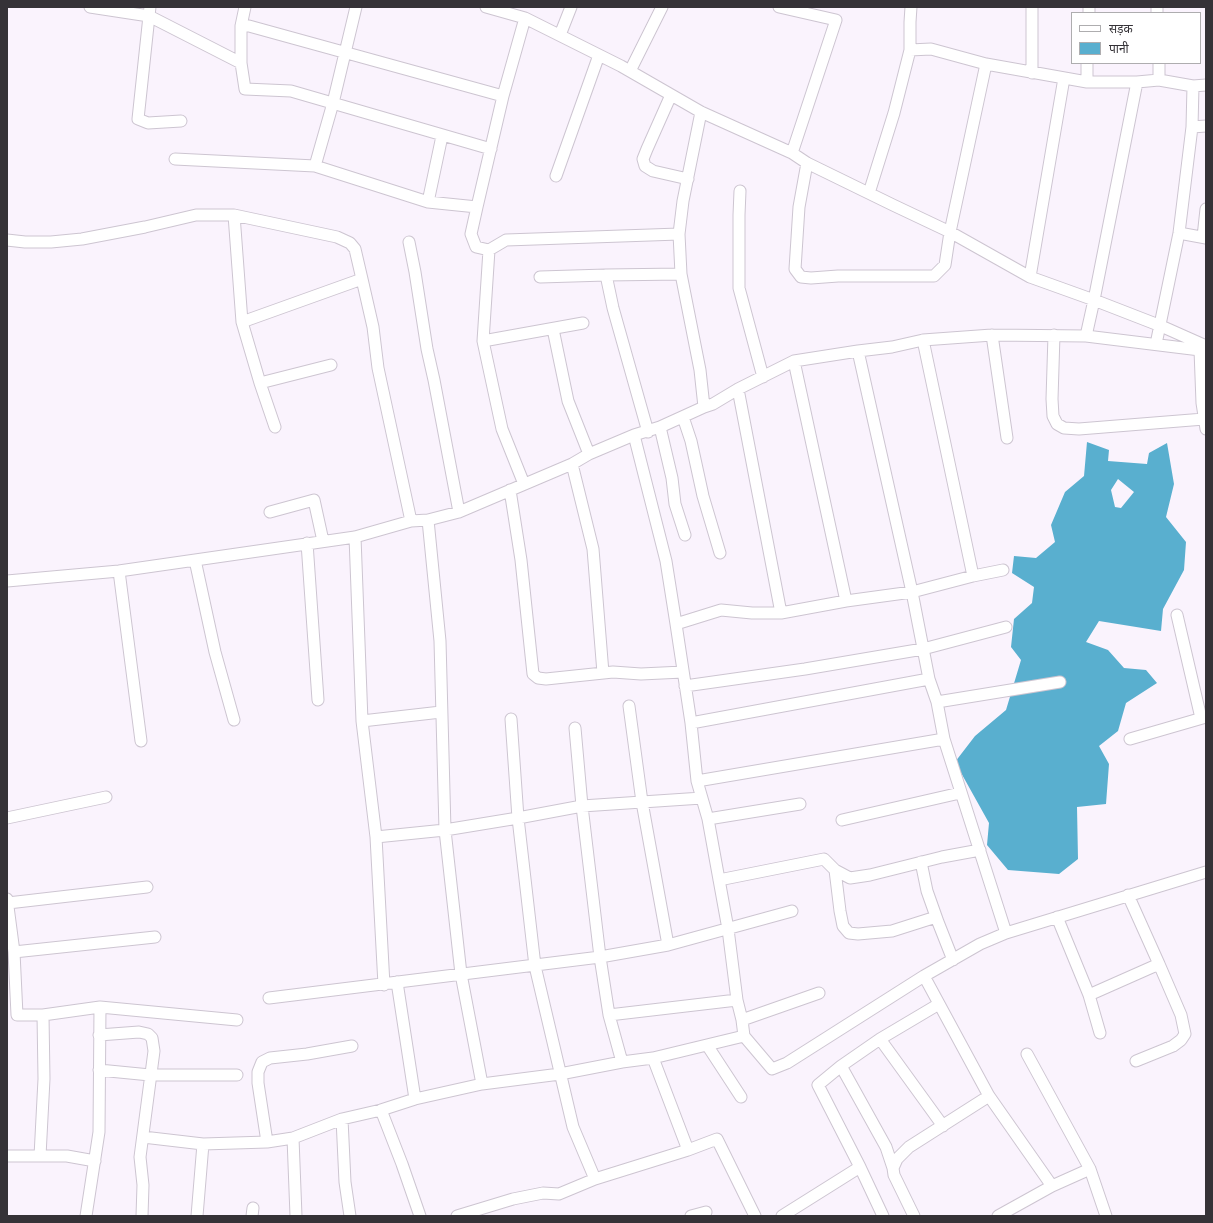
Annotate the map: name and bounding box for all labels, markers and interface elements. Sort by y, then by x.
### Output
legend [1071,12,1201,64]
text: सड़क [1109,19,1133,38]
text: पानी [1109,39,1129,58]

